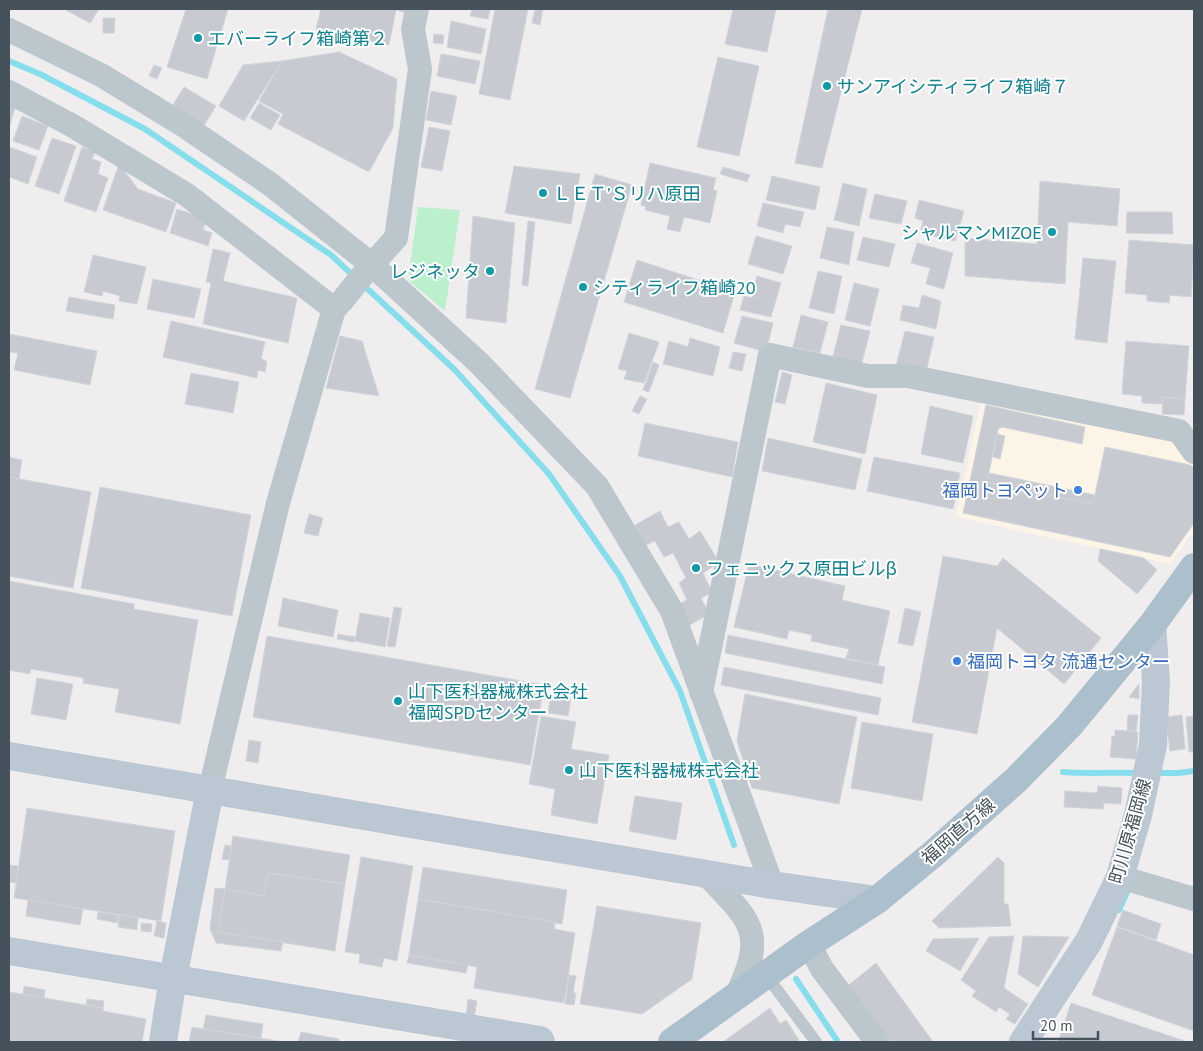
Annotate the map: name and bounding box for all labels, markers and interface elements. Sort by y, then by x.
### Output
place label: エバーライフ箱崎第２ [208,27,388,50]
marker: エバーライフ箱崎第２ [192,32,204,44]
place label: サンアイシティライフ箱崎７ [837,75,1069,98]
marker: サンアイシティライフ箱崎７ [821,80,833,92]
place label: ＬＥＴ’Ｓリハ原田 [553,182,701,205]
marker: ＬＥＴ’Ｓリハ原田 [537,187,549,199]
place label: シャルマンMIZOE [901,221,1042,244]
marker: シャルマンMIZOE [1046,226,1058,238]
place label: レジネッタ [390,260,480,283]
marker: レジネッタ [484,265,496,277]
place label: シティライフ箱崎20 [593,276,756,299]
marker: シティライフ箱崎20 [577,281,589,293]
place label: 福岡トヨペット [942,479,1068,502]
marker: 福岡トヨペット [1072,484,1084,496]
place label: フェニックス原田ビルβ [706,557,897,580]
marker: フェニックス原田ビルβ [690,562,702,574]
place label: 福岡トヨタ 流通センター [967,650,1170,673]
marker: 福岡トヨタ 流通センター [951,655,963,667]
place label: 山下医科器械株式会社 福岡SPDセンター [408,680,588,724]
marker: 山下医科器械株式会社 福岡SPDセンター [392,695,404,707]
place label: 山下医科器械株式会社 [579,759,759,782]
marker: 山下医科器械株式会社 [563,764,575,776]
street label: 町川原福岡線 [1104,776,1156,886]
street label: 福岡直方線 [916,793,1000,869]
scale bar [1033,1008,1098,1040]
text: 20 m [1040,1016,1073,1035]

